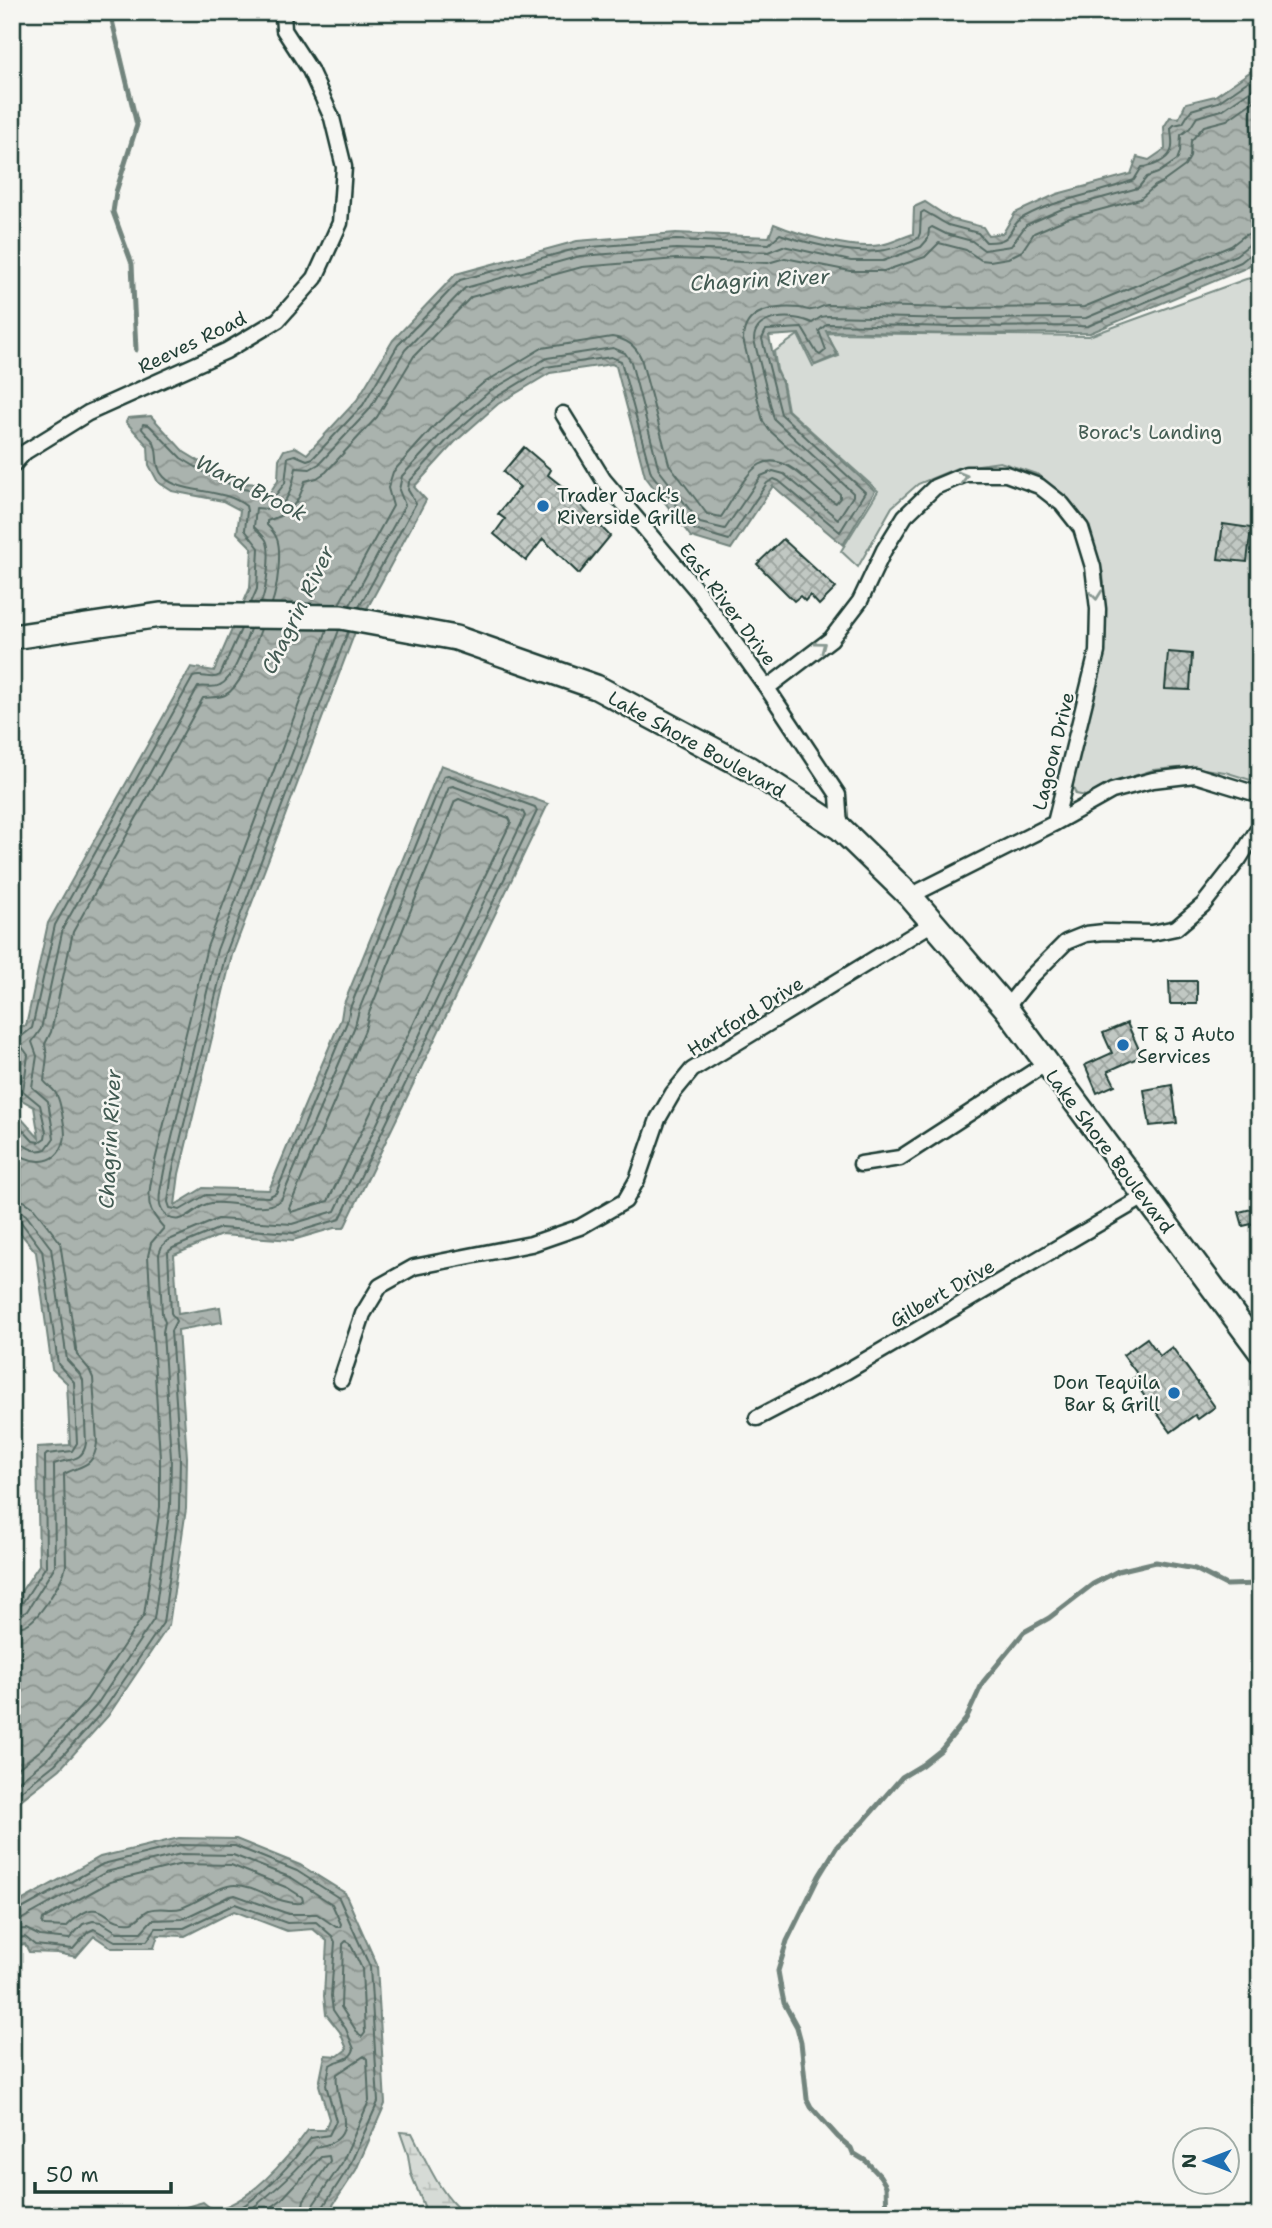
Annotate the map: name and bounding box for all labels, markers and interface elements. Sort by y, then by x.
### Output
water label: Chagrin River [689,262,832,298]
street label: Reeves Road [134,305,251,379]
park label: Borac's Landing [1078,420,1222,445]
water label: Ward Brook [191,448,311,528]
one-way arrow [956,471,968,485]
place label: Trader Jack's Riverside Grille [557,483,697,530]
marker: Trader Jack's Riverside Grille [535,498,551,514]
street label: East River Drive [673,538,782,671]
water label: Chagrin River [255,540,342,679]
one-way arrow [1088,589,1103,600]
one-way arrow [814,642,826,655]
street label: Lake Shore Boulevard [604,685,790,804]
street label: Lagoon Drive [1027,689,1080,813]
street label: Hartford Drive [682,971,808,1062]
place label: T & J Auto Services [1137,1022,1235,1069]
marker: T & J Auto Services [1115,1037,1131,1053]
street label: Lake Shore Boulevard [1040,1064,1180,1238]
water label: Chagrin River [92,1067,128,1210]
street label: Gilbert Drive [885,1253,999,1333]
place label: Don Tequila Bar & Grill [1053,1370,1160,1417]
marker: Don Tequila Bar & Grill [1166,1385,1182,1401]
north arrow [1170,2126,1240,2196]
scale bar [35,2151,172,2195]
text: N [1177,2153,1202,2169]
text: 50 m [46,2161,99,2189]

